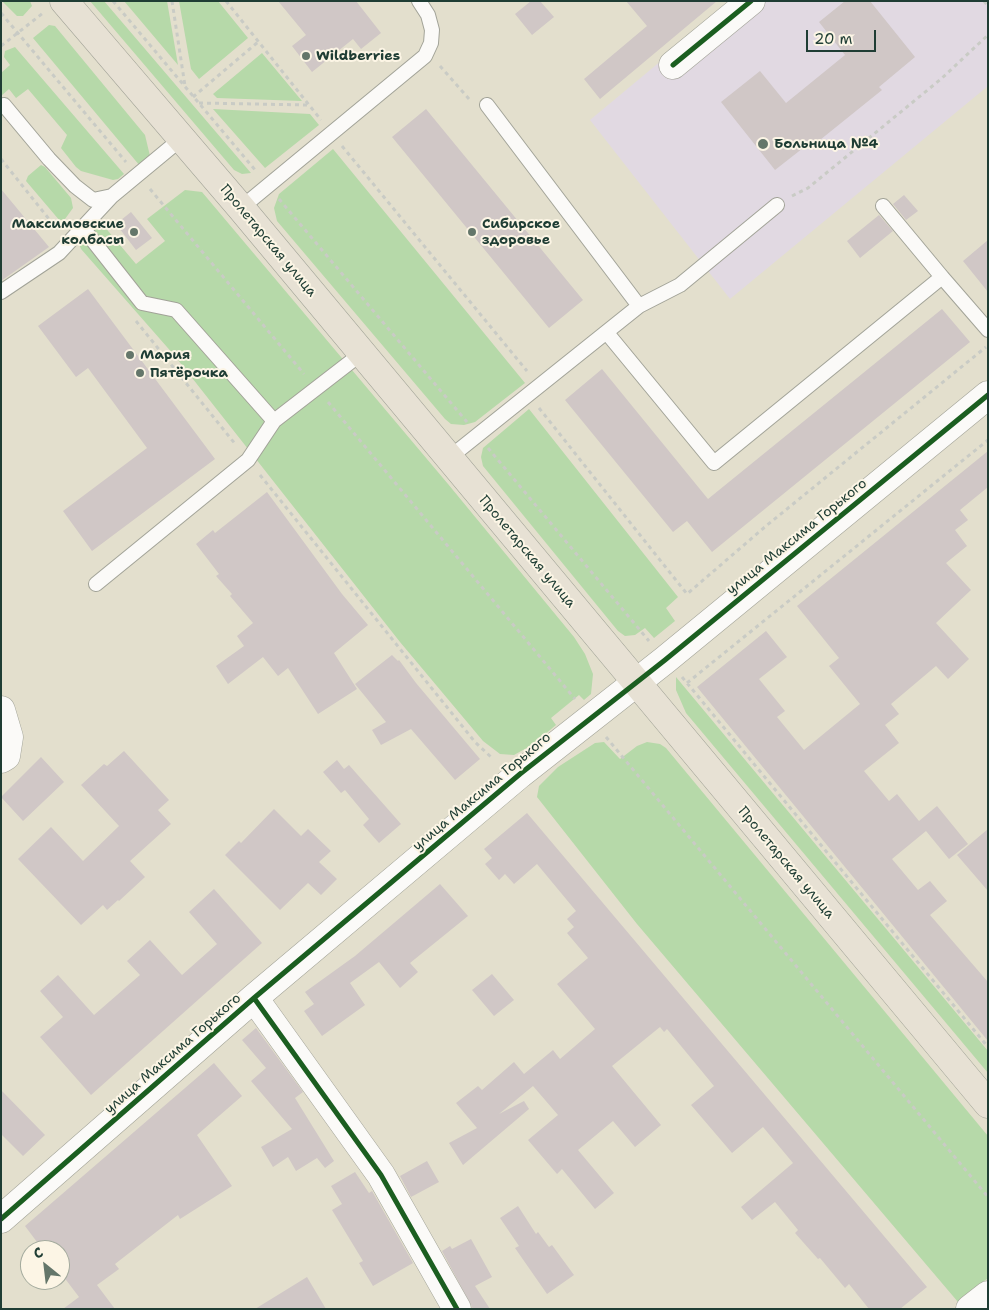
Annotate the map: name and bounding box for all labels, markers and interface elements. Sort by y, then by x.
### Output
scale bar [809,20,879,52]
text: 20 m [814,29,853,49]
place label: Wildberries [316,48,400,64]
marker: Wildberries [300,50,312,62]
place label: Больница №4 [774,136,878,152]
marker: Больница №4 [756,137,770,151]
street label: Пролетарская улица [216,181,320,301]
place label: Максимовские колбасы [11,216,124,248]
place label: Сибирское здоровье [482,216,560,248]
marker: Максимовские колбасы [128,226,140,238]
marker: Сибирское здоровье [466,226,478,238]
place label: Мария [140,347,190,363]
marker: Мария [124,349,136,361]
place label: Пятёрочка [150,365,228,381]
marker: Пятёрочка [134,367,146,379]
street label: улица Максима Горького [724,475,870,599]
street label: Пролетарская улица [475,492,579,612]
street label: улица Максима Горького [409,729,555,855]
street label: Пролетарская улица [734,803,838,923]
street label: улица Максима Горького [101,990,245,1118]
north arrow [20,1240,70,1290]
text: С [30,1243,46,1263]

